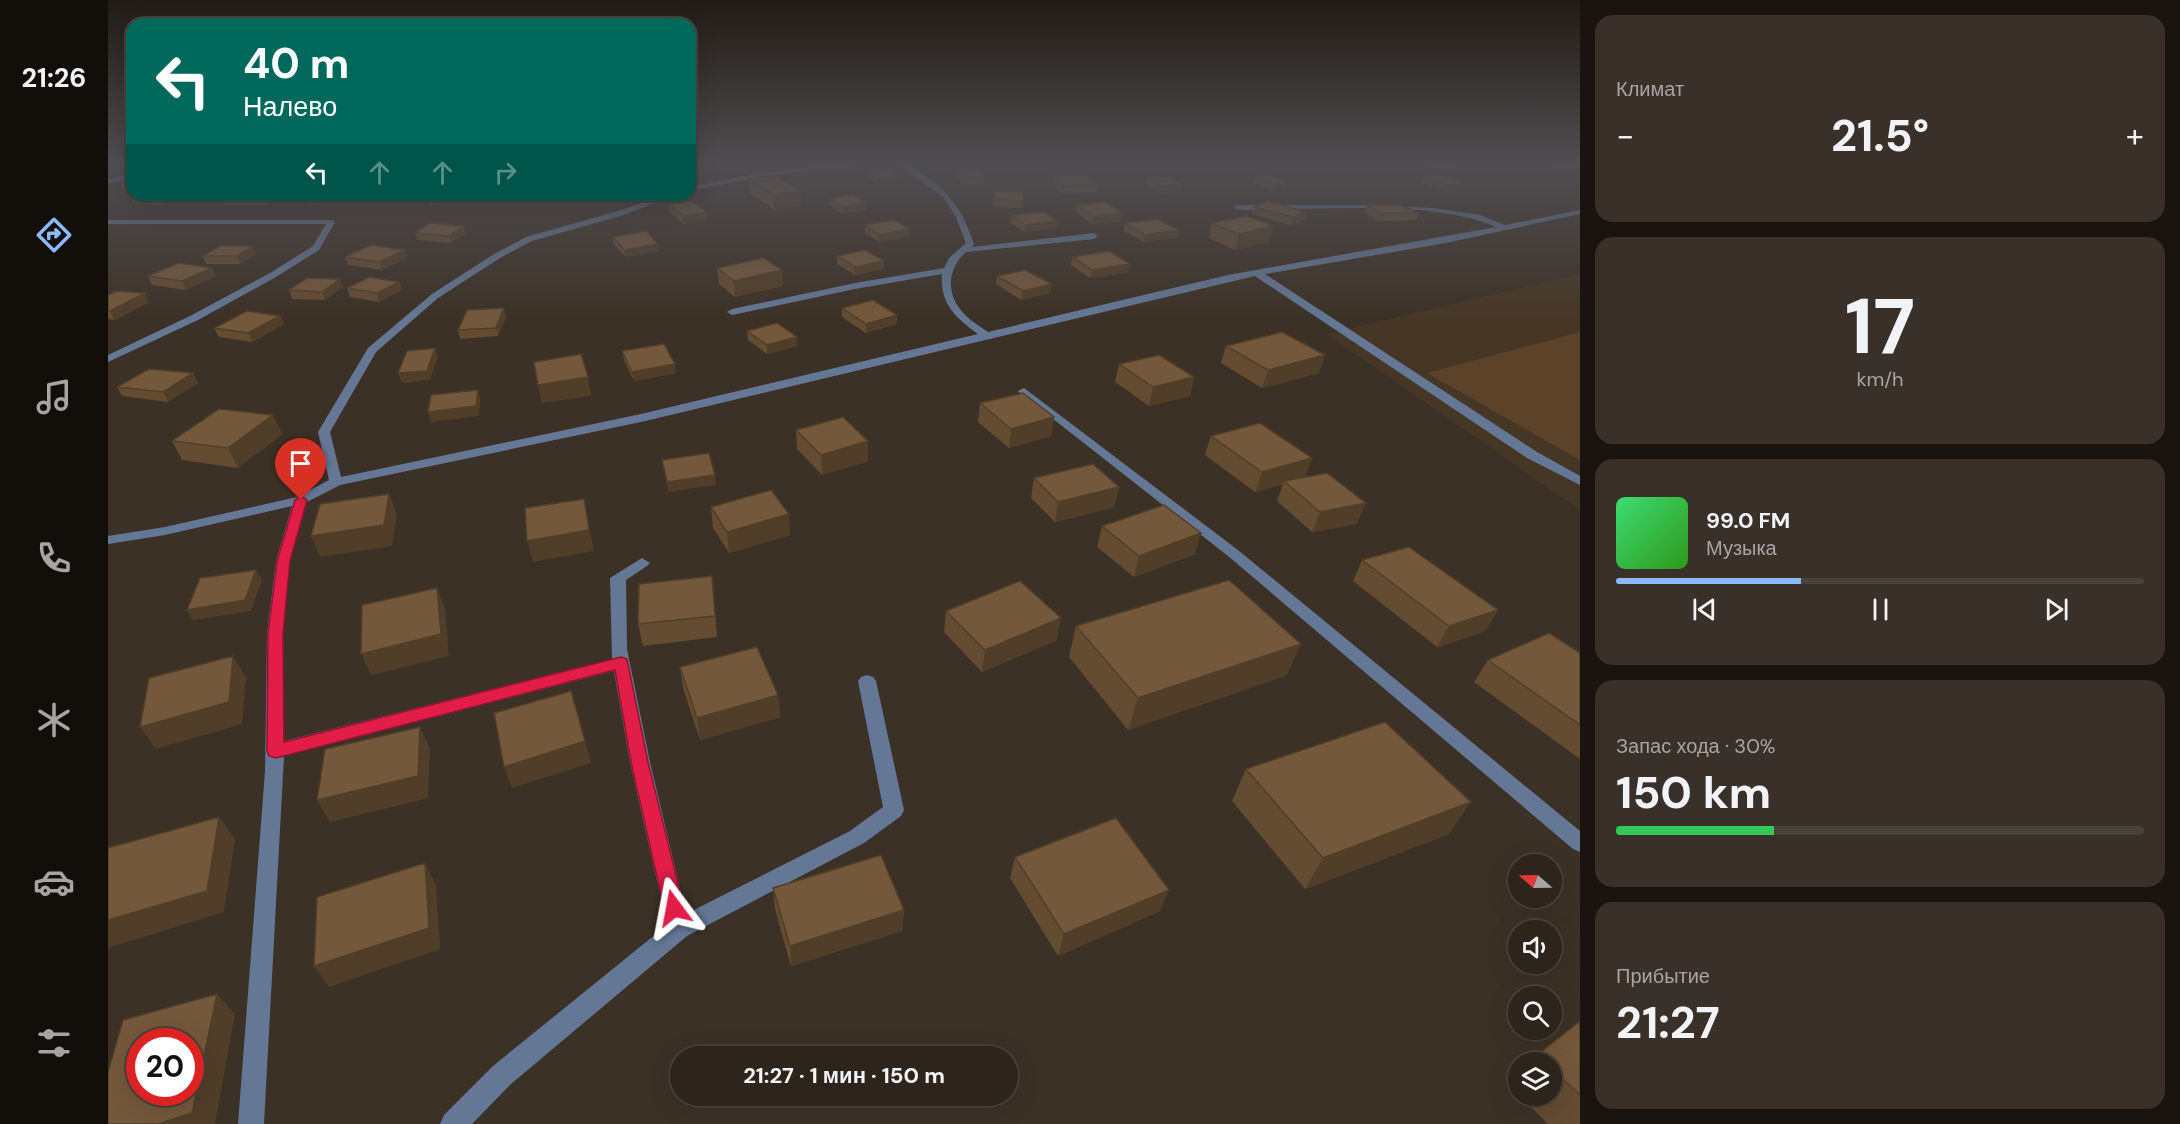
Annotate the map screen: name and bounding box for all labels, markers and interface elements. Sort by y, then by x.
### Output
text: 40 m [243,36,349,91]
icon: left [144,42,222,120]
text: 21:26 [22,60,86,95]
text: Климат [1616,76,1684,102]
text: Налево [243,89,337,124]
text: 21.5° [1831,106,1929,165]
text: − [1616,114,1634,157]
text: + [2126,114,2144,157]
icon: left [300,156,333,189]
icon: ahead [363,156,396,189]
icon: ahead [426,156,459,189]
icon: right [489,156,522,189]
icon: directions [33,214,75,256]
text: 17 [1845,276,1915,377]
text: km/h [1856,366,1904,392]
icon: music [33,376,75,418]
pin [275,438,326,500]
icon: arrive [284,447,317,480]
text: 99.0 FM [1706,506,1790,535]
text: Музыка [1706,535,1777,561]
icon: phone [33,537,75,579]
icon: previous [1688,593,1721,626]
icon: pause [1864,593,1897,626]
icon: next [2040,593,2073,626]
icon: climate [33,699,75,741]
text: Запас хода · 30% [1616,733,1776,759]
text: 150 km [1616,763,1771,822]
north arrow [1508,854,1562,908]
map controls [1508,854,1562,1106]
icon: car [33,861,75,903]
position arrow [642,876,706,940]
button: sound [1508,920,1562,974]
text: Прибытие [1616,963,1710,989]
button: search [1508,986,1562,1040]
text: 21:27 [1616,993,1720,1052]
icon: filters [33,1022,75,1064]
speed limit sign: 20 [126,1028,204,1106]
button: layers [1508,1052,1562,1106]
text: 21:27 · 1 мин · 150 m [743,1061,945,1090]

